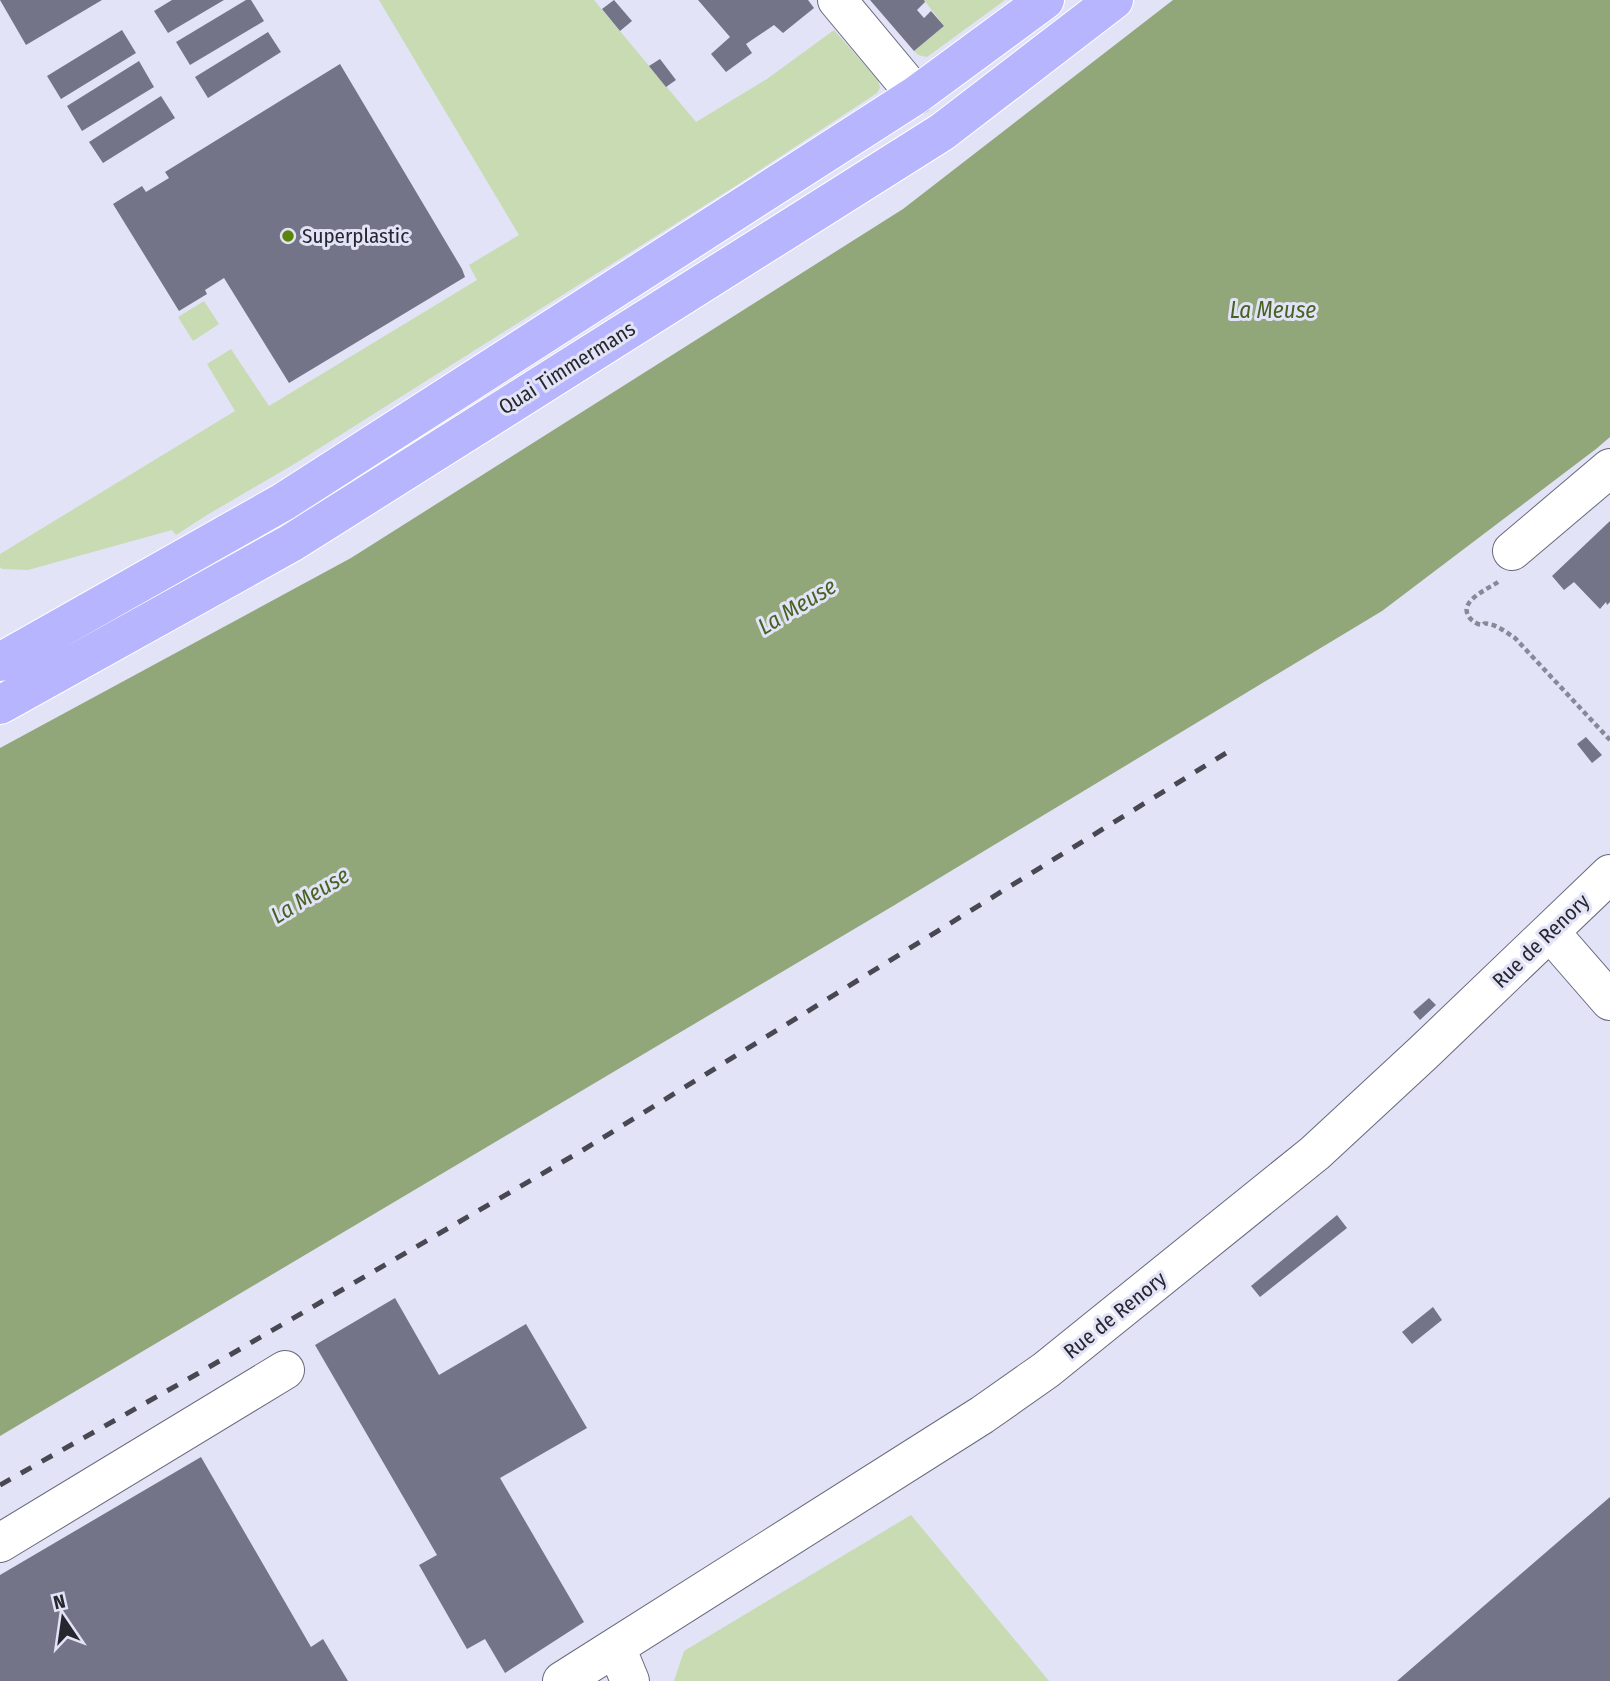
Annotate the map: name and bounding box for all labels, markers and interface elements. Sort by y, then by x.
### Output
place label: Superplastic [302,223,409,249]
marker: Superplastic [280,228,296,244]
water label: La Meuse [1230,296,1316,324]
street label: Quai Timmermans [494,316,640,420]
water label: La Meuse [753,572,841,640]
water label: La Meuse [266,861,354,929]
street label: Rue de Renory [1487,888,1595,994]
street label: Rue de Renory [1058,1265,1172,1364]
north arrow [28,1583,98,1653]
text: N [51,1589,67,1614]

